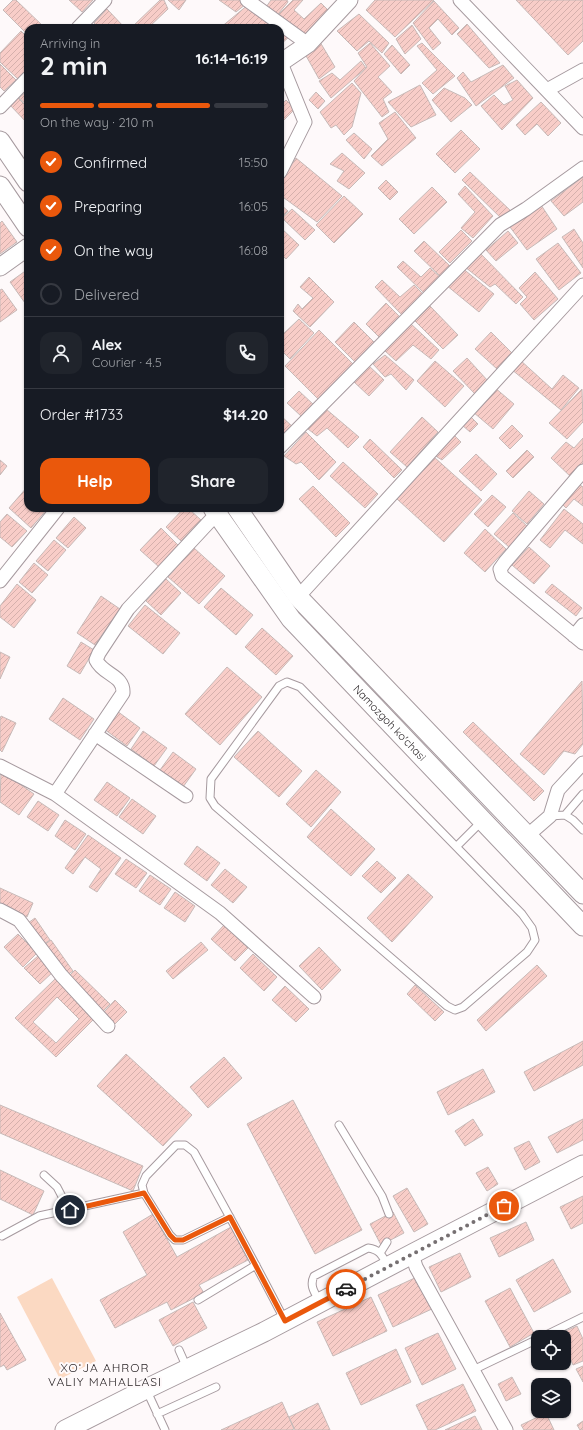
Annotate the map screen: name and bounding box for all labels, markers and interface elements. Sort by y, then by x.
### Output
text: Arriving in [40,35,100,51]
text: 2 min [40,49,108,82]
text: 16:14–16:19 [195,49,268,68]
text: On the way · 210 m [40,114,154,130]
icon: check [40,151,62,173]
text: Confirmed [74,153,147,172]
text: 15:50 [239,154,268,170]
icon: check [40,195,62,217]
text: Preparing [74,197,142,216]
text: 16:05 [239,198,268,214]
icon: check [40,239,62,261]
text: On the way [74,241,153,260]
text: 16:08 [239,242,268,258]
text: Delivered [74,285,139,304]
button: person [40,332,82,374]
button: phone [226,332,268,374]
text: Alex [92,335,122,354]
text: Courier · 4.5 [92,354,162,370]
text: Order #1733 [40,405,123,424]
text: $14.20 [223,405,268,424]
button: Help [40,458,150,504]
button: Share [158,458,268,504]
street label: Namozgoh ko'chasi [350,682,429,764]
pin [487,1189,521,1223]
pin [53,1193,87,1227]
icon: bag [493,1195,515,1217]
icon: home [59,1199,81,1221]
courier [326,1269,366,1309]
icon: car [335,1278,357,1300]
map controls [531,1330,571,1418]
button: locate [531,1330,571,1370]
district label: XO‘JA AHROR VALIY MAHALLASI [48,1360,162,1389]
button: layers [531,1378,571,1418]

